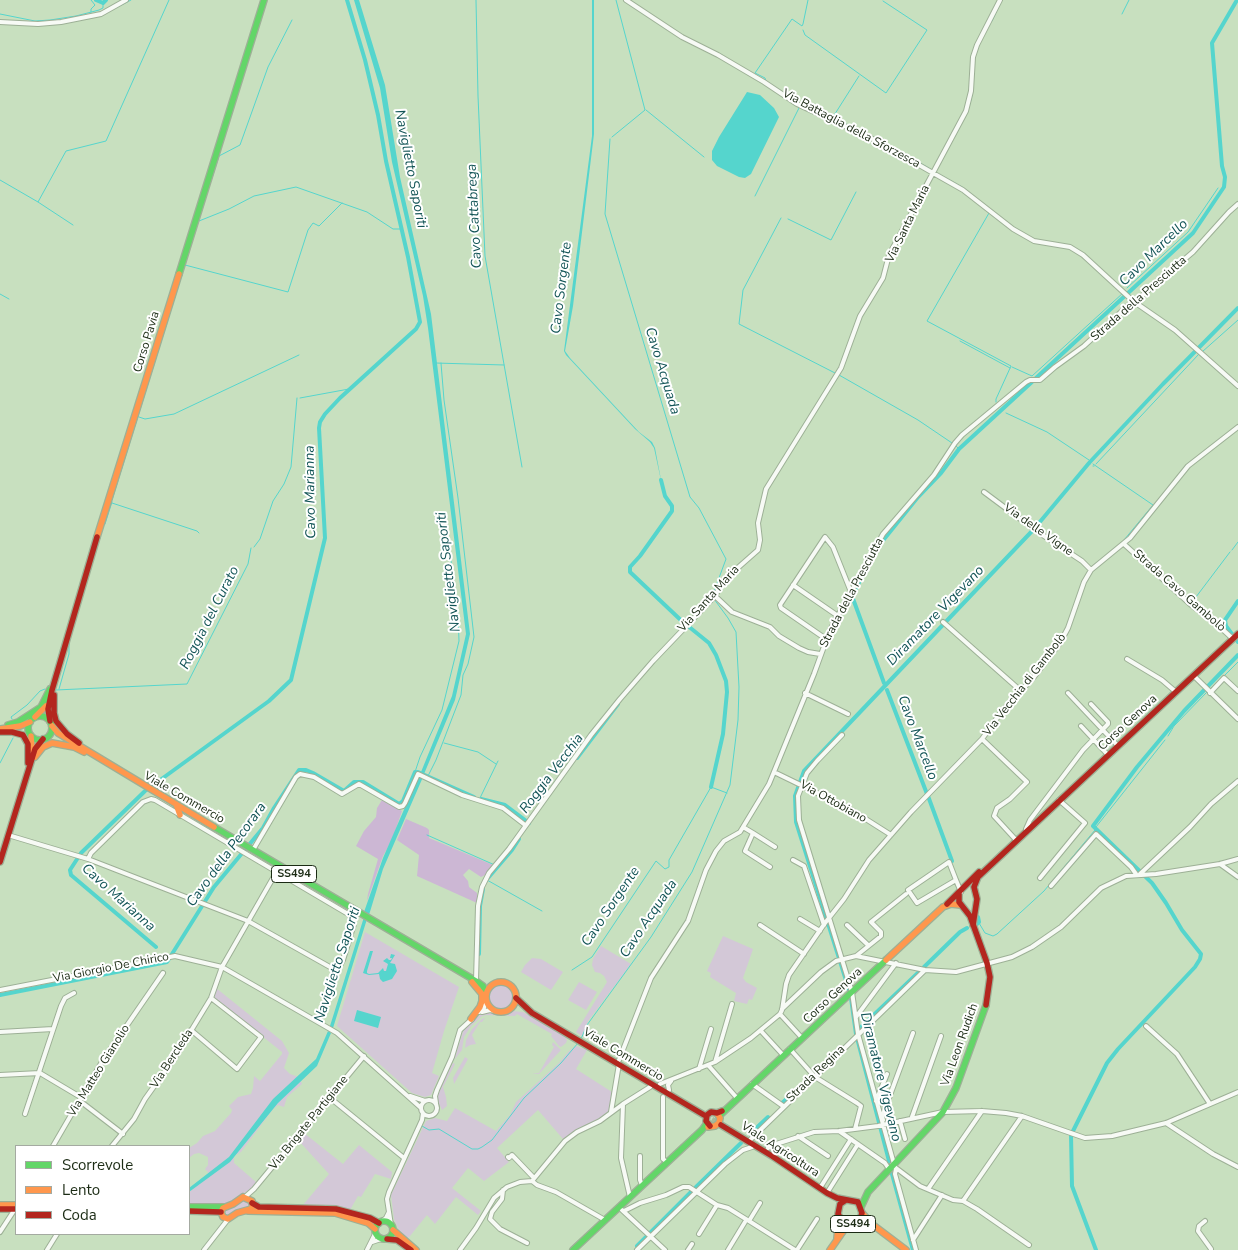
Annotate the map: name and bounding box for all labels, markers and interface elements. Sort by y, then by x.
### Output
street label: Via Battaglia della Sforzesca [780,87,922,171]
water label: Naviglietto Saporiti [390,108,430,230]
water label: Cavo Cattabrega [464,163,486,269]
street label: Via Santa Maria [883,183,933,265]
water label: Cavo Marcello [1116,216,1192,290]
water label: Cavo Sorgente [548,241,576,335]
street label: Strada della Presciutta [1088,254,1190,344]
street label: Corso Pavia [131,310,163,374]
water label: Cavo Acquada [641,325,683,417]
water label: Cavo Marianna [302,445,320,539]
street label: Via delle Vigne [1000,501,1076,559]
water label: Naviglietto Saporiti [433,511,465,633]
street label: Strada della Presciutta [817,536,887,650]
street label: Strada Cavo Gambolò [1130,547,1228,635]
water label: Diramatore Vigevano [884,562,988,670]
street label: Via Santa Maria [675,563,743,635]
water label: Roggia del Curato [177,564,243,672]
street label: Via Vecchia di Gambolò [980,631,1070,739]
street label: Corso Genova [1096,692,1160,754]
water label: Cavo Marcello [893,693,941,783]
water label: Roggia Vecchia [517,731,587,817]
street label: Viale Commercio [141,769,227,827]
street label: Via Ottobiano [797,778,869,826]
water label: Cavo della Pecorara [184,800,270,910]
water label: Cavo Marianna [78,861,158,935]
water label: Cavo Sorgente [578,864,644,950]
road number: SS494 [272,866,316,882]
water label: Cavo Acquada [617,877,681,961]
water label: Naviglietto Saporiti [311,905,365,1025]
street label: Via Giorgio De Chirico [52,950,170,986]
street label: Corso Genova [801,965,865,1027]
street label: Via Leon Rudich [938,1002,982,1088]
water label: Diramatore Vigevano [856,1011,904,1143]
street label: Via Matteo Gianolio [65,1022,133,1120]
street label: Viale Commercio [580,1025,666,1085]
street label: Via Bercleda [147,1027,197,1091]
street label: Strada Regina [784,1042,848,1106]
street label: Via Brigate Partigiane [266,1073,352,1173]
street label: Viale Agricoltura [738,1119,822,1181]
legend [15,1145,190,1235]
text: Scorrevole [62,1155,133,1175]
text: Lento [62,1180,100,1200]
text: Coda [62,1205,97,1225]
road number: SS494 [830,1216,876,1232]

